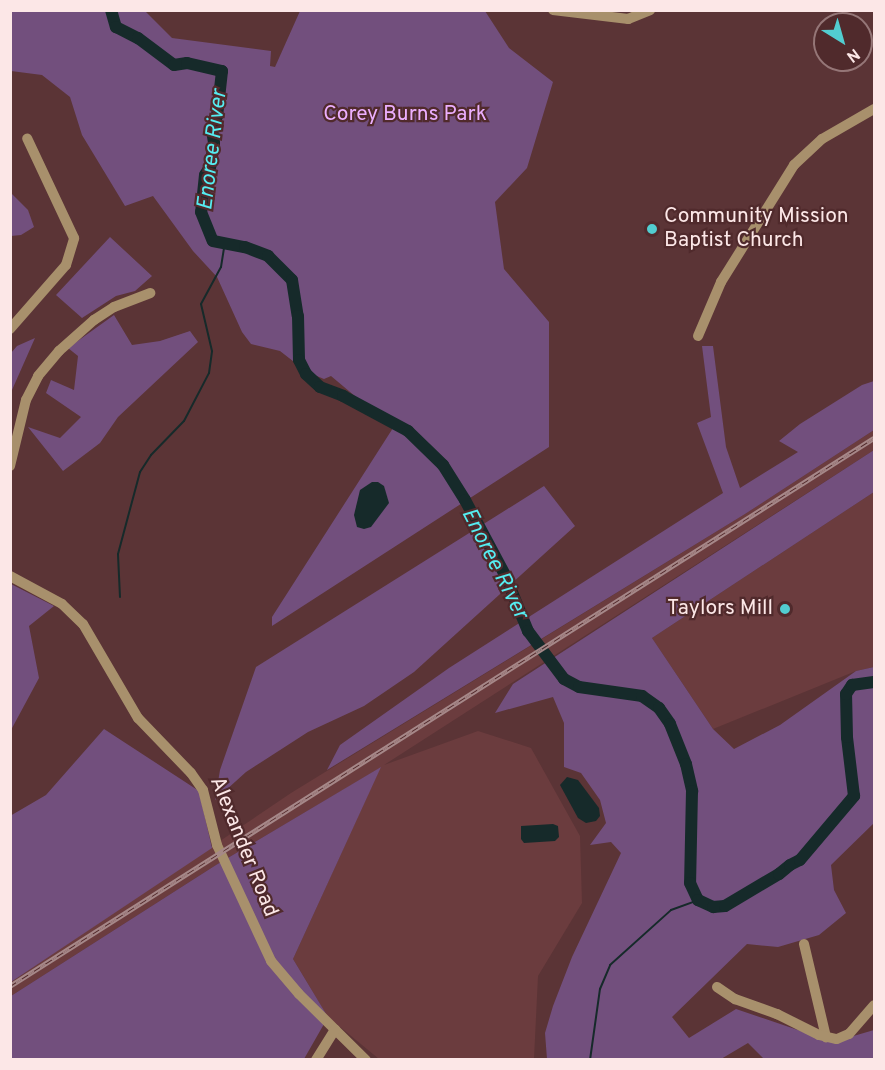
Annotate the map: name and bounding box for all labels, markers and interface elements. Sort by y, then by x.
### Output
north arrow [813,12,873,72]
text: N [842,43,863,66]
water label: Enoree River [192,88,234,212]
park label: Corey Burns Park [323,102,487,128]
place label: Community Mission Baptist Church [664,204,849,254]
marker: Community Mission Baptist Church [645,222,659,236]
water label: Enoree River [455,504,533,624]
place label: Taylors Mill [667,596,773,622]
marker: Taylors Mill [778,602,792,616]
street label: Alexander Road [203,773,283,921]

